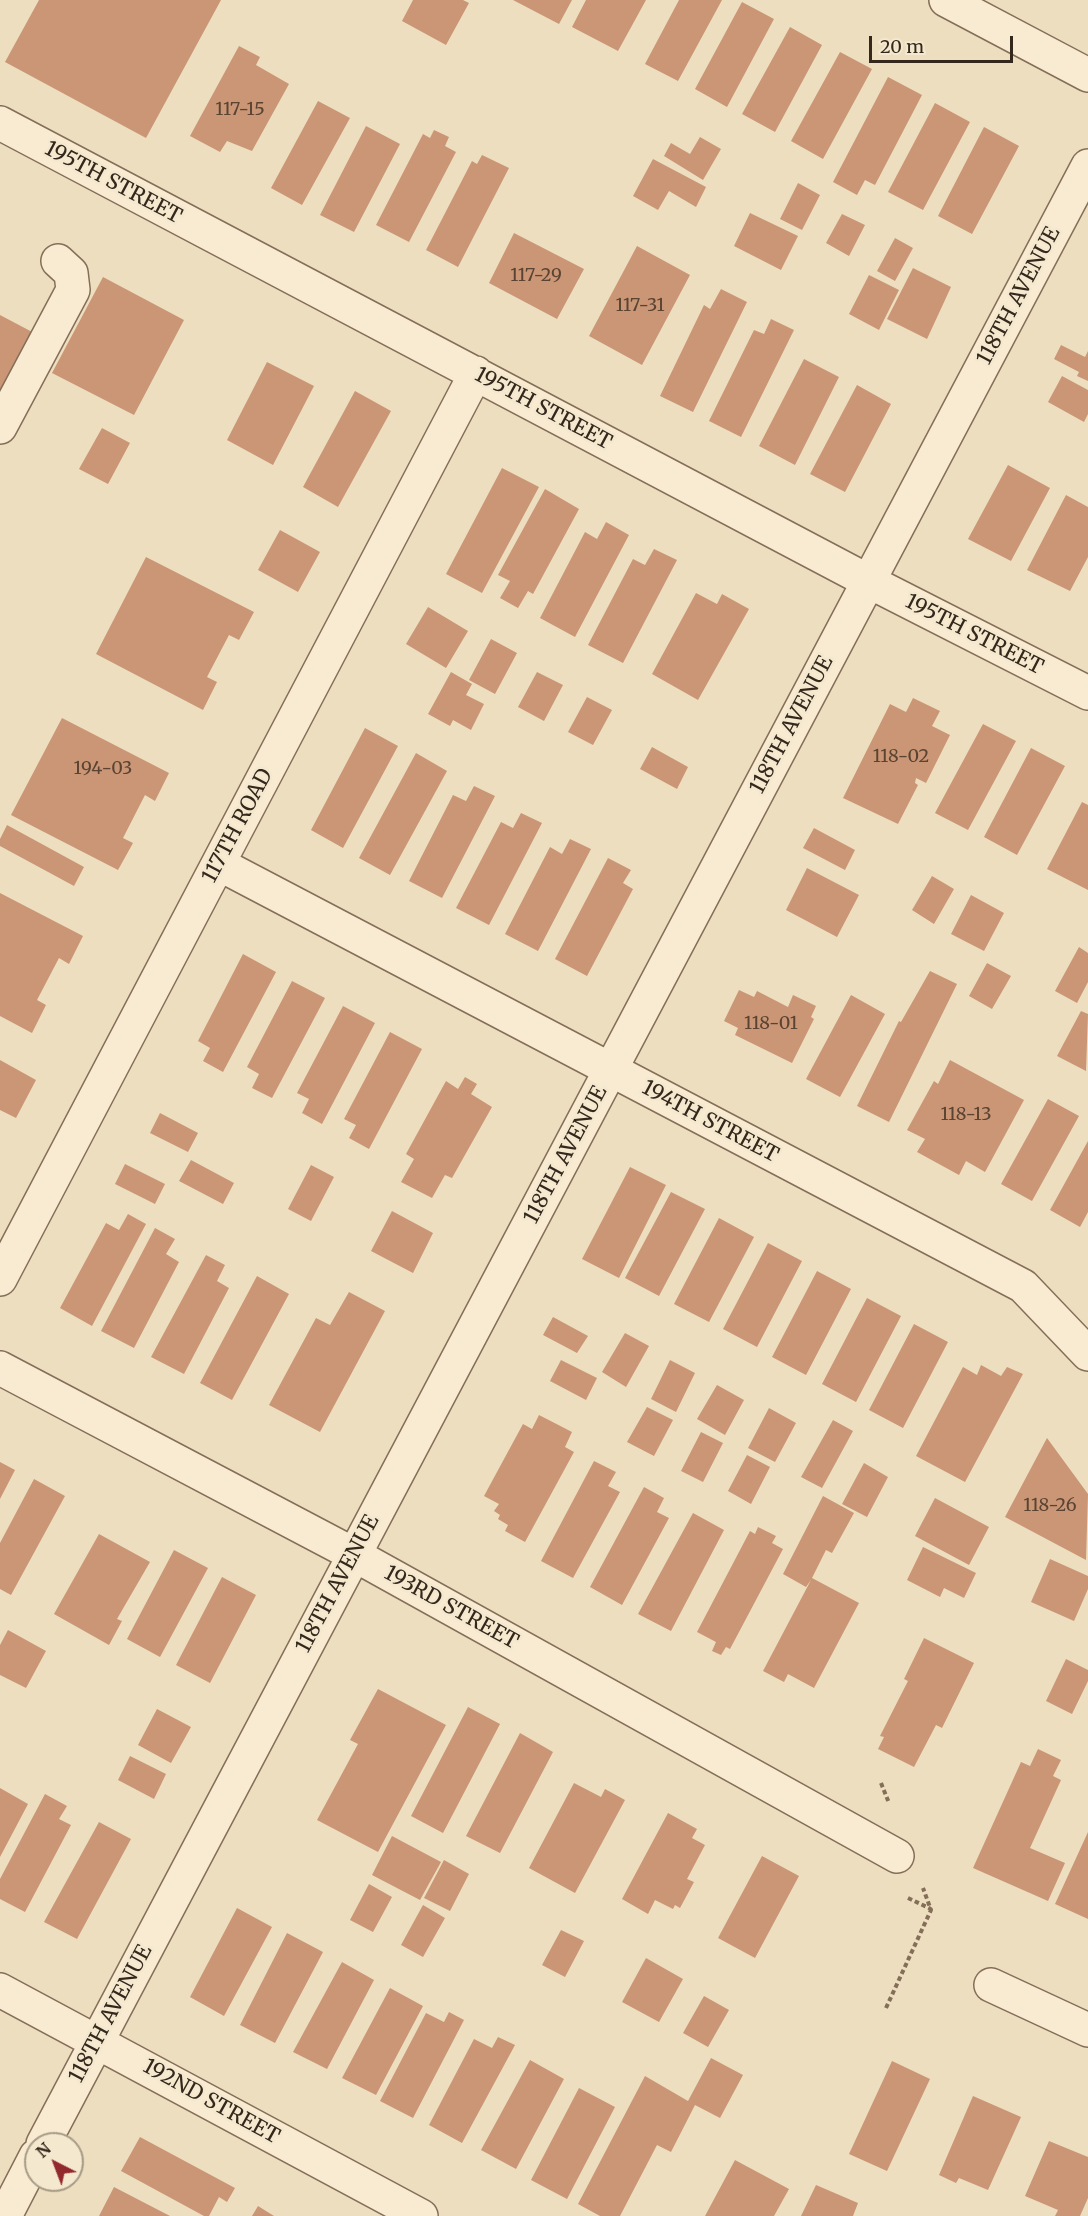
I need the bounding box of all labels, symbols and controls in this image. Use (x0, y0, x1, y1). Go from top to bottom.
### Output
scale bar (872, 24, 1016, 62)
text: 20 m (880, 35, 924, 58)
house number: 117-15 (215, 99, 265, 121)
street label: 195TH STREET (40, 136, 186, 230)
street label: 118TH AVENUE (972, 223, 1066, 369)
house number: 117-29 (510, 265, 562, 287)
house number: 117-31 (615, 295, 665, 317)
street label: 195TH STREET (470, 362, 616, 456)
street label: 195TH STREET (901, 589, 1047, 681)
street label: 118TH AVENUE (745, 652, 839, 798)
house number: 118-02 (873, 746, 929, 768)
house number: 194-03 (74, 758, 132, 780)
street label: 117TH ROAD (197, 765, 279, 887)
house number: 118-01 (744, 1013, 798, 1035)
street label: 194TH STREET (637, 1075, 783, 1169)
street label: 118TH AVENUE (519, 1082, 613, 1228)
house number: 118-13 (941, 1104, 991, 1126)
house number: 118-26 (1023, 1495, 1077, 1517)
street label: 118TH AVENUE (291, 1511, 385, 1657)
street label: 193RD STREET (379, 1561, 523, 1655)
street label: 118TH AVENUE (64, 1941, 158, 2087)
street label: 192ND STREET (138, 2054, 284, 2150)
north arrow (24, 2132, 84, 2192)
text: N (32, 2138, 55, 2162)

